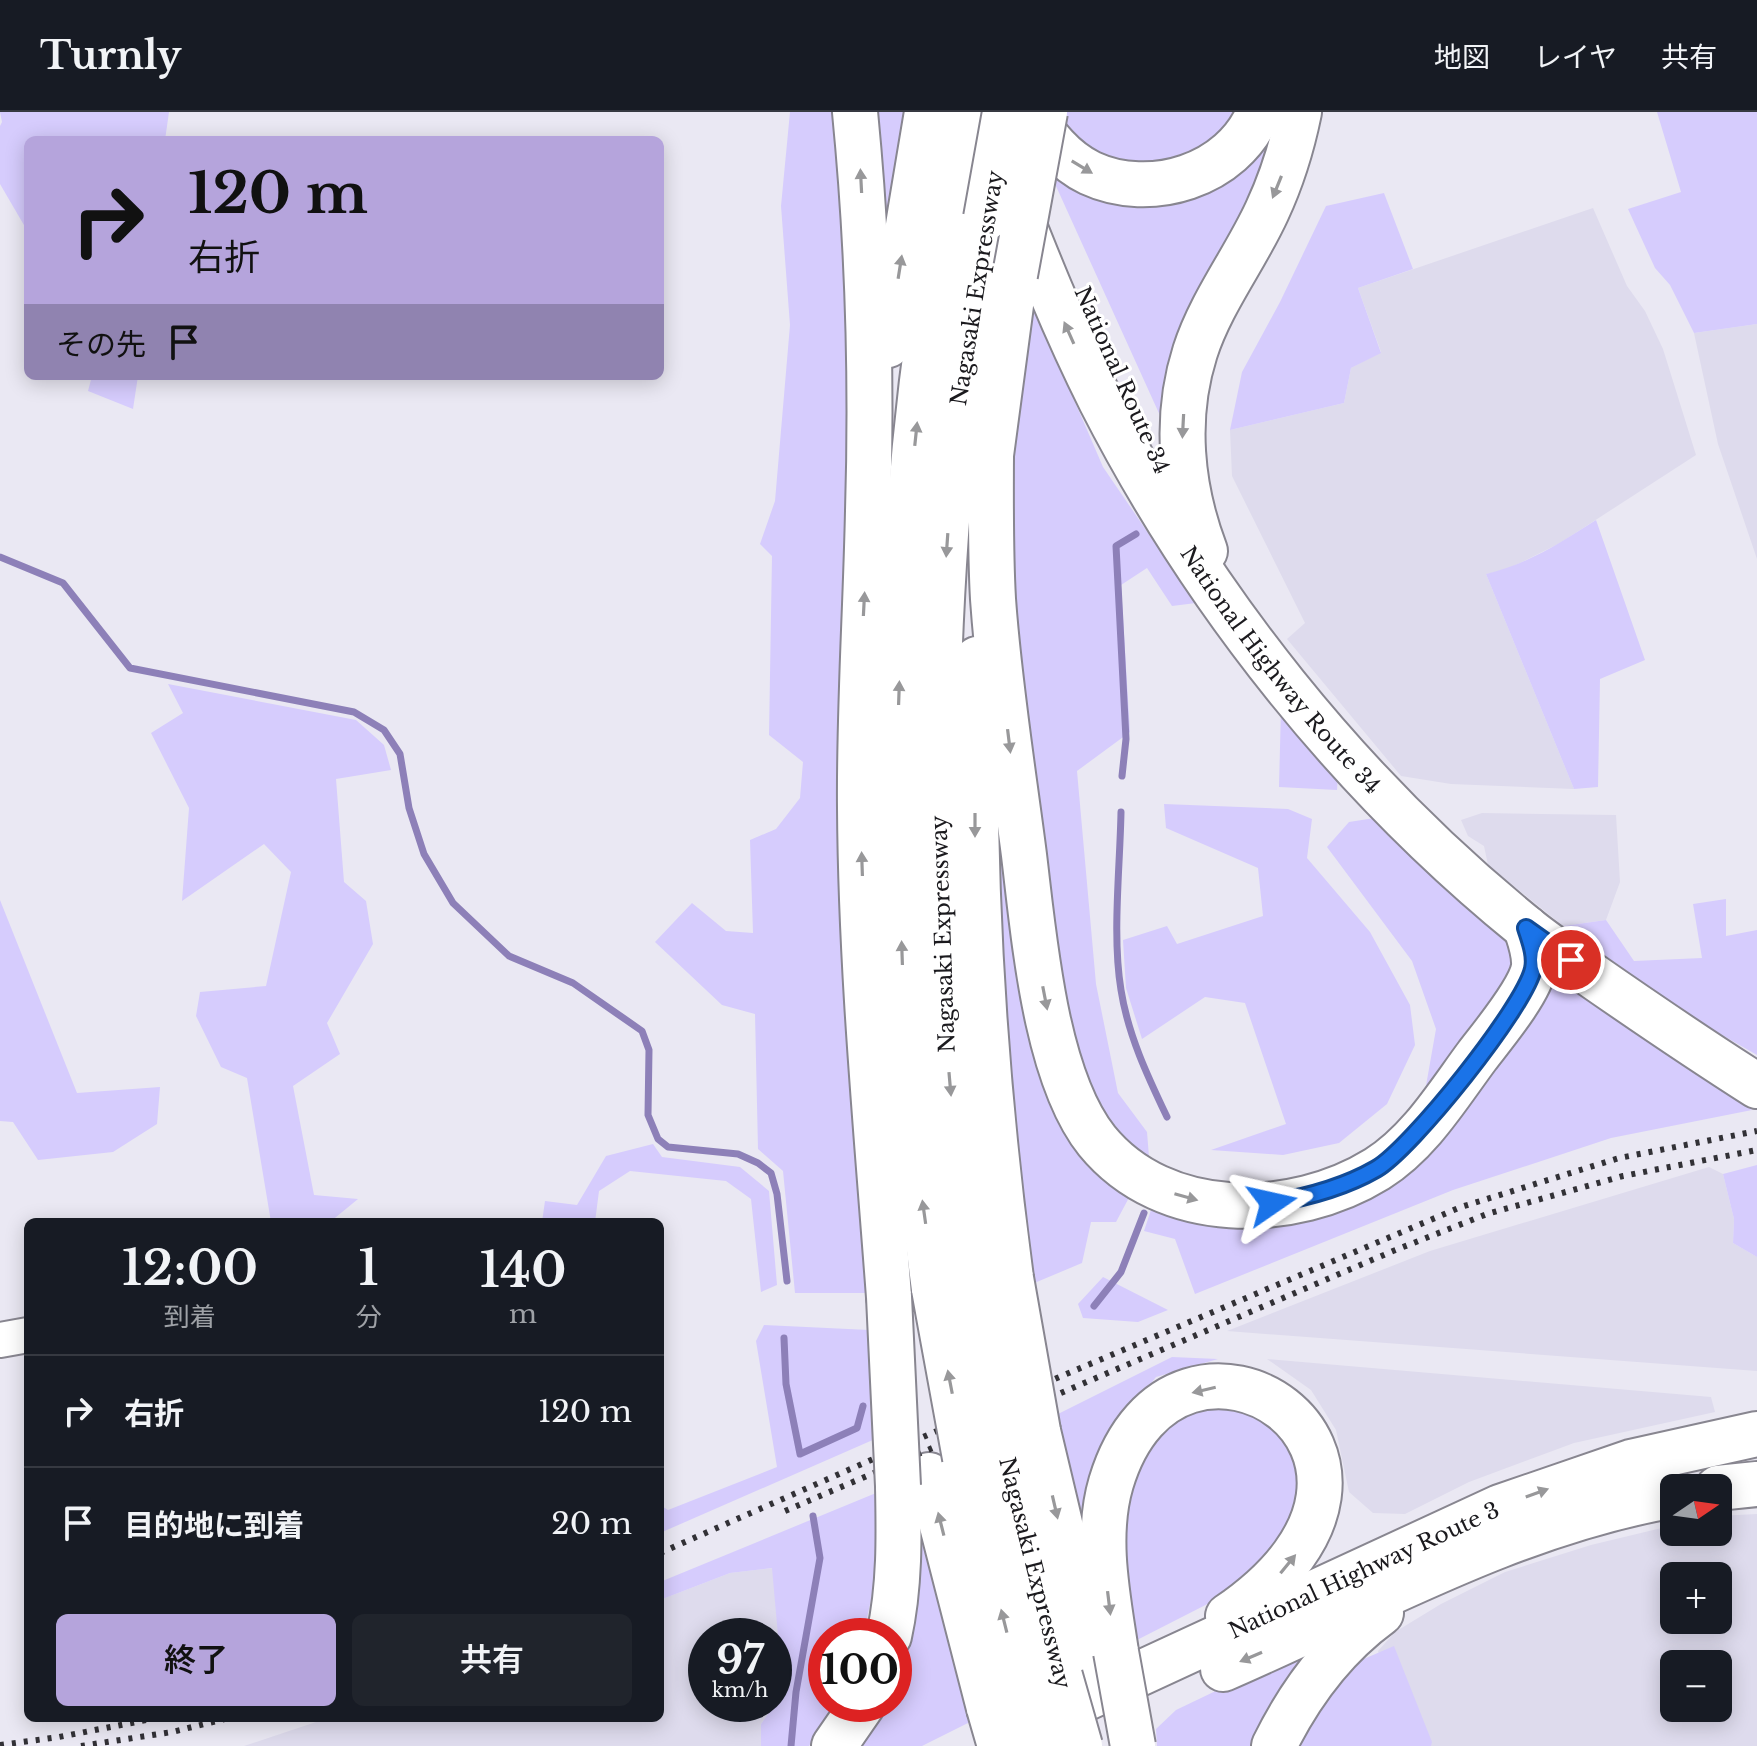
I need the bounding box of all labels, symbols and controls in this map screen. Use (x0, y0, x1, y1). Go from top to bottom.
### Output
text: Turnly (40, 32, 181, 79)
text: 地図 (1434, 40, 1490, 75)
text: レイヤ (1534, 40, 1617, 75)
text: 共有 (1661, 40, 1717, 75)
text: 120 m (188, 159, 368, 228)
one-way arrow (1071, 160, 1093, 174)
icon: right (56, 168, 160, 272)
one-way arrow (854, 168, 867, 193)
street label: Nagasaki Expressway (945, 169, 1009, 407)
one-way arrow (1271, 175, 1284, 199)
text: 右折 (188, 235, 260, 280)
one-way arrow (894, 254, 907, 279)
street label: National Route 34 (1069, 282, 1175, 478)
icon: arrive (162, 320, 206, 364)
one-way arrow (1063, 321, 1076, 345)
text: その先 (56, 326, 146, 363)
one-way arrow (1177, 414, 1190, 439)
one-way arrow (909, 421, 922, 446)
one-way arrow (940, 533, 953, 558)
street label: National Highway Route 34 (1175, 541, 1386, 799)
one-way arrow (858, 591, 871, 616)
one-way arrow (893, 680, 905, 705)
one-way arrow (1003, 729, 1016, 754)
one-way arrow (969, 813, 981, 838)
street label: Nagasaki Expressway (925, 815, 961, 1053)
one-way arrow (855, 851, 868, 876)
pin (1537, 926, 1605, 994)
icon: arrive (1549, 938, 1593, 982)
one-way arrow (895, 940, 908, 965)
one-way arrow (1040, 986, 1052, 1011)
one-way arrow (944, 1072, 957, 1097)
position arrow (1230, 1161, 1314, 1245)
one-way arrow (1173, 1192, 1198, 1204)
one-way arrow (917, 1199, 930, 1224)
text: 12:00 (121, 1238, 258, 1298)
text: 1 (358, 1238, 379, 1298)
text: 140 (479, 1240, 567, 1300)
text: m (509, 1298, 537, 1330)
text: 到着 (164, 1301, 216, 1333)
text: 分 (356, 1301, 382, 1333)
one-way arrow (944, 1369, 956, 1394)
one-way arrow (1191, 1384, 1216, 1397)
icon: right (56, 1389, 100, 1433)
text: 120 m (538, 1393, 632, 1430)
text: 右折 (124, 1395, 184, 1432)
street label: Nagasaki Expressway (993, 1455, 1077, 1691)
north arrow (1660, 1474, 1732, 1546)
map controls (1660, 1474, 1732, 1722)
one-way arrow (1526, 1486, 1550, 1499)
one-way arrow (1049, 1495, 1062, 1520)
street label: National Highway Route 3 (1224, 1496, 1503, 1644)
icon: arrive (56, 1501, 100, 1545)
text: 20 m (551, 1505, 632, 1542)
text: 目的地に到着 (124, 1507, 304, 1544)
one-way arrow (934, 1512, 947, 1537)
one-way arrow (1279, 1554, 1295, 1574)
button: + (1660, 1562, 1732, 1634)
one-way arrow (1103, 1591, 1116, 1616)
one-way arrow (997, 1608, 1009, 1633)
button: 終了 (56, 1614, 336, 1706)
button: 共有 (352, 1614, 632, 1706)
speed limit sign: 100 (808, 1618, 912, 1722)
text: 97 (716, 1635, 764, 1685)
one-way arrow (1239, 1650, 1263, 1663)
button: − (1660, 1650, 1732, 1722)
text: km/h (712, 1678, 768, 1702)

